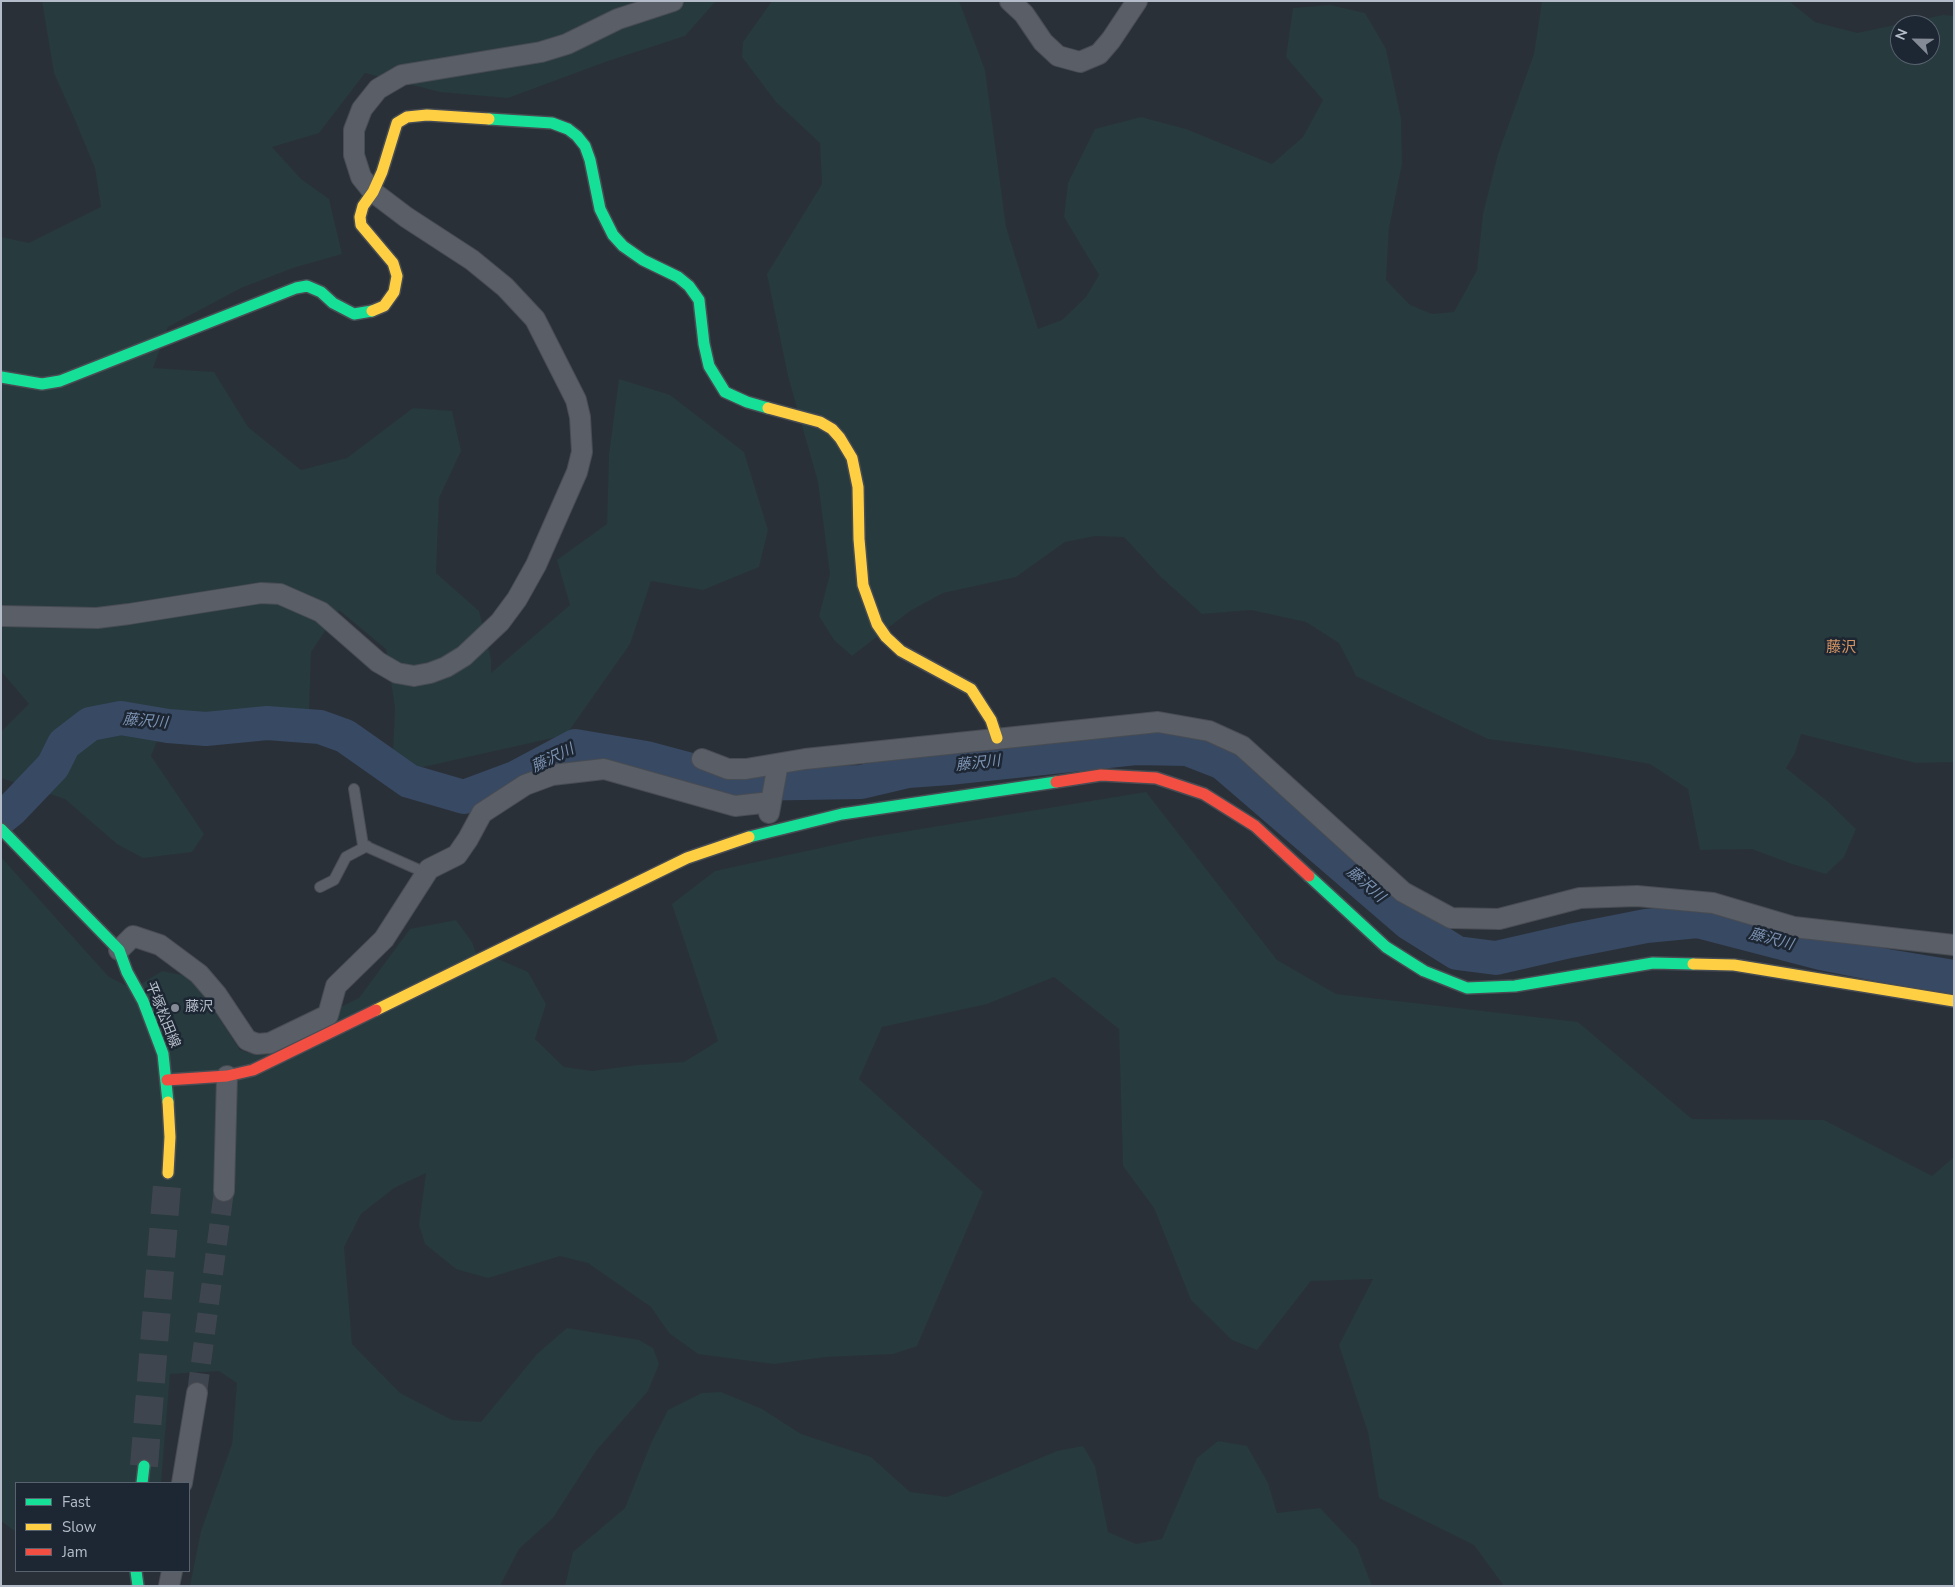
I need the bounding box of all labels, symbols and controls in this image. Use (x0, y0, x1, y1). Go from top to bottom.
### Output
north arrow (1890, 15, 1940, 65)
text: N (1891, 26, 1912, 43)
district label: 藤沢 (1826, 639, 1856, 657)
water label: 藤沢川 (122, 711, 168, 733)
water label: 藤沢川 (529, 741, 577, 777)
water label: 藤沢川 (955, 753, 1001, 775)
water label: 藤沢川 (1342, 863, 1388, 907)
water label: 藤沢川 (1747, 925, 1795, 955)
street label: 平塚松田線 (141, 979, 183, 1051)
place label: 藤沢 (185, 1000, 213, 1016)
marker: 藤沢 (169, 1002, 181, 1014)
legend (15, 1482, 190, 1572)
text: Fast (62, 1492, 90, 1512)
text: Slow (62, 1517, 96, 1537)
text: Jam (62, 1542, 88, 1562)

